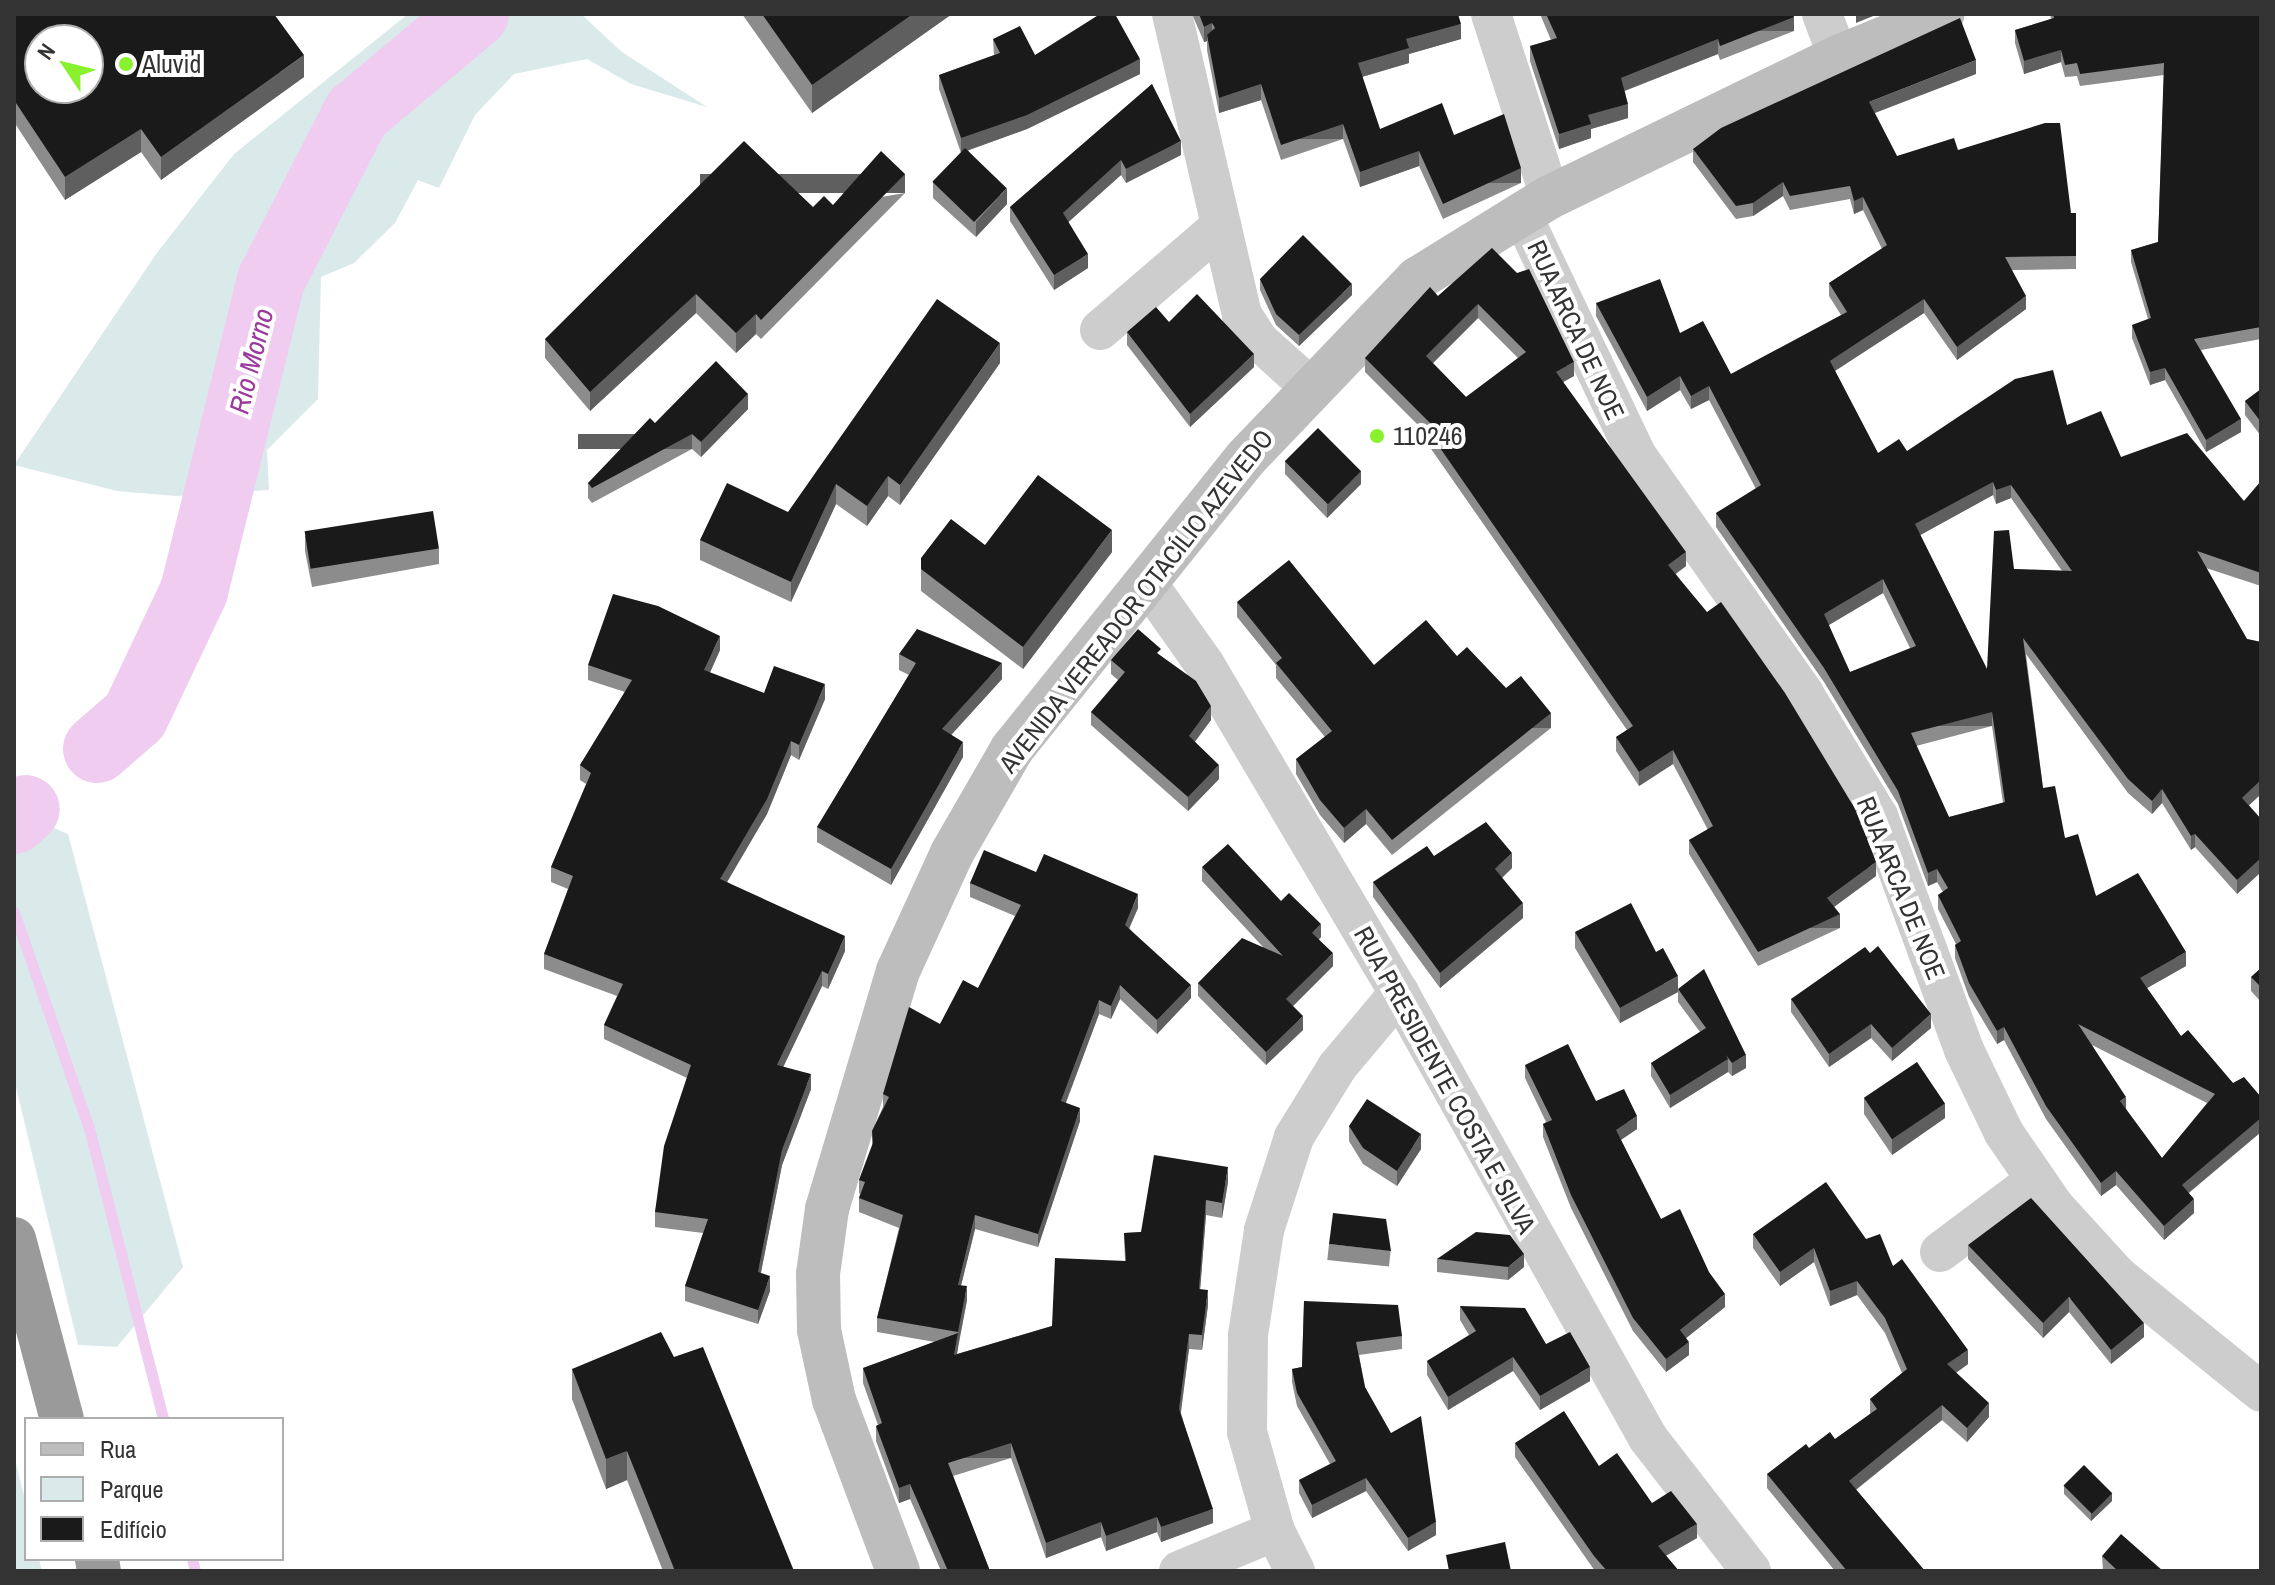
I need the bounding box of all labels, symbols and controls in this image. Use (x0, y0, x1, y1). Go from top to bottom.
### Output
north arrow (24, 24, 104, 104)
text: N (30, 37, 62, 65)
place label: Aluvid (142, 48, 201, 80)
marker: Aluvid (117, 55, 135, 73)
street label: RUA ARCA DE NOE (1520, 234, 1632, 426)
water label: Rio Morno (222, 305, 280, 417)
place label: 110246 (1393, 420, 1463, 452)
street label: AVENIDA VEREADOR OTACÍLIO AZEVEDO (992, 422, 1280, 780)
marker: 110246 (1368, 427, 1386, 445)
street label: RUA ARCA DE NOE (1849, 790, 1953, 986)
street label: RUA PRESIDENTE COSTA E SILVA (1347, 920, 1543, 1240)
legend (24, 1417, 284, 1561)
text: Rua (100, 1433, 136, 1465)
text: Parque (100, 1473, 163, 1505)
text: Edifício (100, 1513, 167, 1545)

